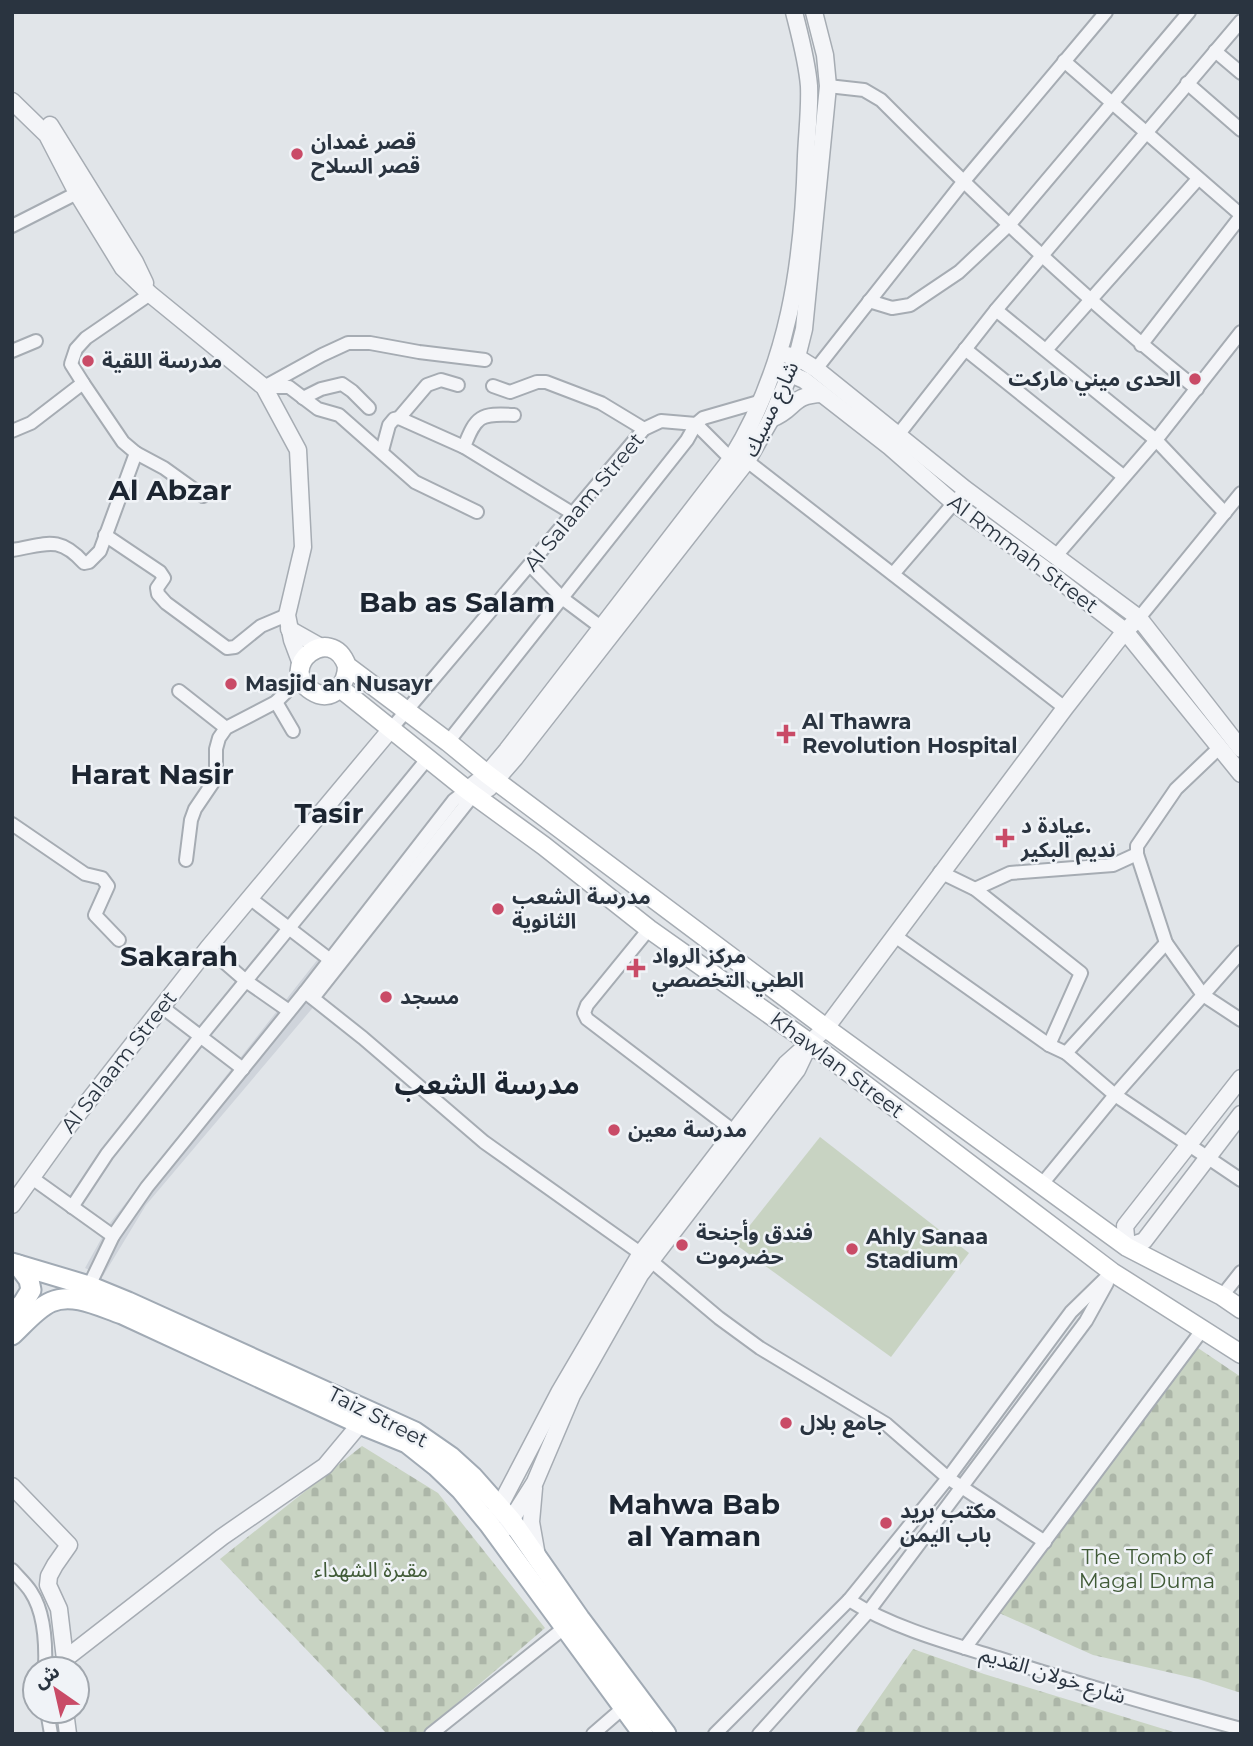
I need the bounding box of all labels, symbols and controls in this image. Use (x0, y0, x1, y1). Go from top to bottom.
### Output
place label: قصر غمدان قصر السلاح (311, 129, 420, 181)
marker: قصر غمدان قصر السلاح (289, 146, 305, 162)
place label: مدرسة اللقية (102, 348, 222, 373)
marker: مدرسة اللقية (80, 353, 96, 369)
street label: شارع مسيك (738, 357, 806, 462)
place label: الحدى ميني ماركت (1008, 366, 1181, 396)
marker: الحدى ميني ماركت (1187, 371, 1203, 387)
street label: Al Salaam Street (518, 427, 649, 576)
district label: Al Abzar (108, 473, 231, 507)
street label: Al Rmmah Street (943, 489, 1103, 618)
district label: Bab as Salam (359, 585, 555, 619)
place label: Masjid an Nusayr (245, 671, 433, 696)
marker: Masjid an Nusayr (223, 676, 239, 692)
place label: Al Thawra Revolution Hospital (801, 709, 1018, 758)
marker: Al Thawra Revolution Hospital (776, 724, 796, 744)
district label: Harat Nasir (70, 757, 234, 791)
district label: Tasir (294, 796, 364, 830)
place label: عيادة د. نديم البكير (1020, 813, 1116, 865)
marker: عيادة د. نديم البكير (995, 828, 1015, 848)
place label: مدرسة الشعب الثانوية (512, 884, 651, 933)
marker: مدرسة الشعب الثانوية (490, 901, 506, 917)
district label: Sakarah (120, 939, 238, 973)
place label: مركز الرواد الطبي التخصصي (652, 943, 804, 997)
marker: مركز الرواد الطبي التخصصي (626, 958, 646, 978)
place label: مسجد (400, 984, 459, 1009)
street label: Al Salaam Street (55, 986, 182, 1138)
marker: مسجد (378, 989, 394, 1005)
street label: Khawlan Street (765, 1006, 909, 1123)
district label: مدرسة الشعب (395, 1067, 579, 1102)
place label: مدرسة معين (628, 1117, 747, 1142)
marker: مدرسة معين (606, 1122, 622, 1138)
place label: فندق وأجنحة حضرموت (696, 1219, 813, 1269)
place label: Ahly Sanaa Stadium (865, 1224, 988, 1273)
marker: فندق وأجنحة حضرموت (674, 1237, 690, 1253)
marker: Ahly Sanaa Stadium (844, 1241, 860, 1257)
street label: Taiz Street (324, 1381, 433, 1452)
place label: جامع بلال (800, 1410, 887, 1438)
marker: جامع بلال (778, 1415, 794, 1431)
district label: Mahwa Bab al Yaman (608, 1487, 780, 1553)
place label: مكتب بريد باب اليمن (900, 1498, 996, 1547)
marker: مكتب بريد باب اليمن (878, 1515, 894, 1531)
park label: The Tomb of Magal Duma (1079, 1544, 1215, 1593)
park label: مقبرة الشهداء (314, 1557, 428, 1582)
street label: شارع خولان القديم (976, 1641, 1129, 1711)
north arrow (21, 1655, 91, 1725)
text: ش (30, 1660, 64, 1693)

